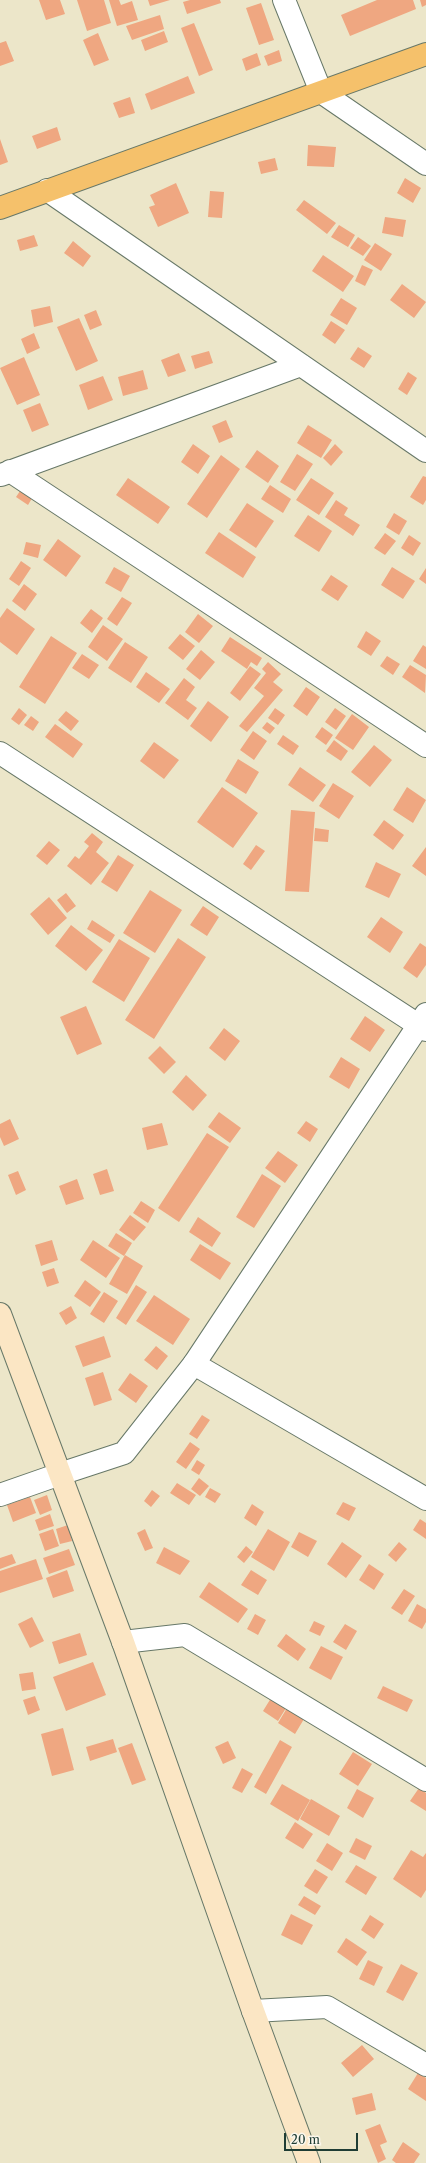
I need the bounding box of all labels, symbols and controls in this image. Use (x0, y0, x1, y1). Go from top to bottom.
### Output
scale bar (286, 2125, 360, 2151)
text: 20 m (291, 2132, 320, 2147)

